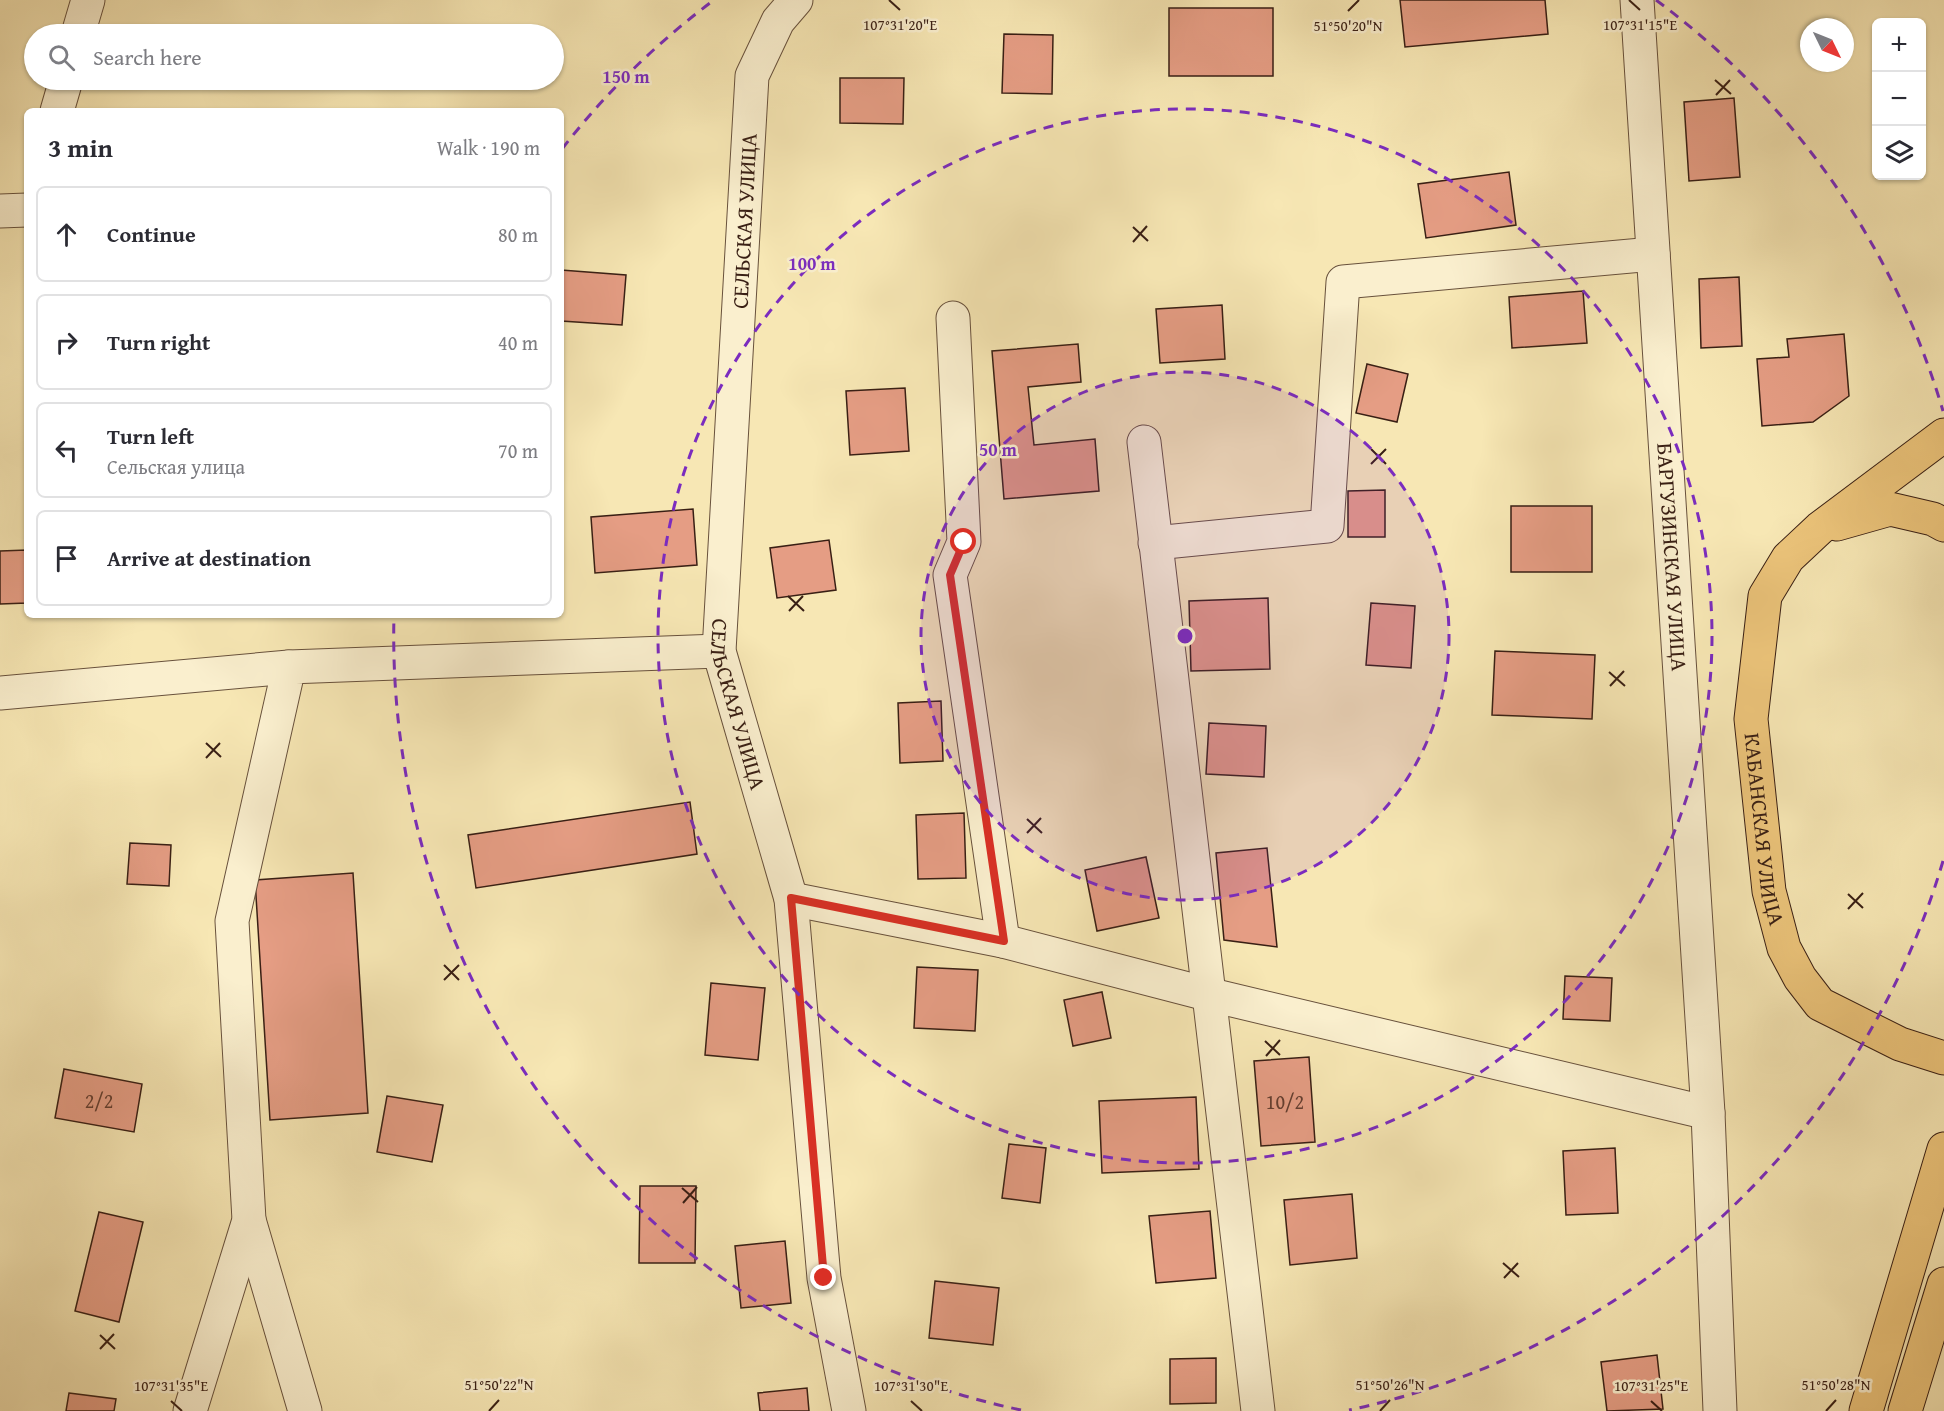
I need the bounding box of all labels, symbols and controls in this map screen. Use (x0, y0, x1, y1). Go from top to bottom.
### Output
text: 107°31'20"E (863, 14, 937, 35)
text: 107°31'15"E (1603, 14, 1677, 35)
text: 51°50'20"N (1314, 15, 1383, 36)
north arrow (1800, 18, 1854, 72)
map controls (1872, 18, 1926, 180)
button: + (1872, 18, 1926, 72)
search box (24, 24, 564, 90)
icon: search (45, 41, 78, 74)
text: Search here (93, 41, 202, 73)
text: 150 m (602, 63, 650, 90)
button: − (1872, 72, 1926, 126)
button: layers (1872, 126, 1926, 180)
text: 3 min (48, 128, 113, 167)
street label: СЕЛЬСКАЯ УЛИЦА (723, 132, 765, 310)
text: Walk · 190 m (437, 133, 540, 162)
icon: ahead (50, 218, 83, 251)
text: Continue (107, 218, 196, 250)
text: 80 m (498, 220, 538, 249)
text: 100 m (788, 250, 836, 277)
icon: right (50, 326, 83, 359)
text: Turn right (107, 326, 210, 358)
text: 40 m (498, 328, 538, 357)
text: Turn left (107, 420, 194, 452)
icon: left (50, 434, 83, 467)
text: 70 m (498, 436, 538, 465)
text: 50 m (979, 436, 1018, 463)
street label: БАРГУЗИНСКАЯ УЛИЦА (1649, 442, 1696, 673)
text: Сельская улица (107, 452, 245, 481)
route start (950, 528, 976, 554)
icon: arrive (50, 542, 83, 575)
text: Arrive at destination (107, 542, 311, 574)
street label: СЕЛЬСКАЯ УЛИЦА (703, 618, 775, 794)
centre of rings (1175, 626, 1195, 646)
street label: КАБАНСКАЯ УЛИЦА (1737, 731, 1793, 929)
house number: 2/2 (85, 1086, 113, 1115)
house number: 10/2 (1266, 1087, 1304, 1116)
route end (810, 1264, 836, 1290)
text: 51°50'22"N (465, 1374, 534, 1395)
text: 51°50'26"N (1356, 1374, 1425, 1395)
text: 51°50'28"N (1802, 1374, 1871, 1395)
text: 107°31'35"E (134, 1375, 208, 1396)
text: 107°31'30"E (874, 1375, 948, 1396)
text: 107°31'25"E (1614, 1375, 1688, 1396)

